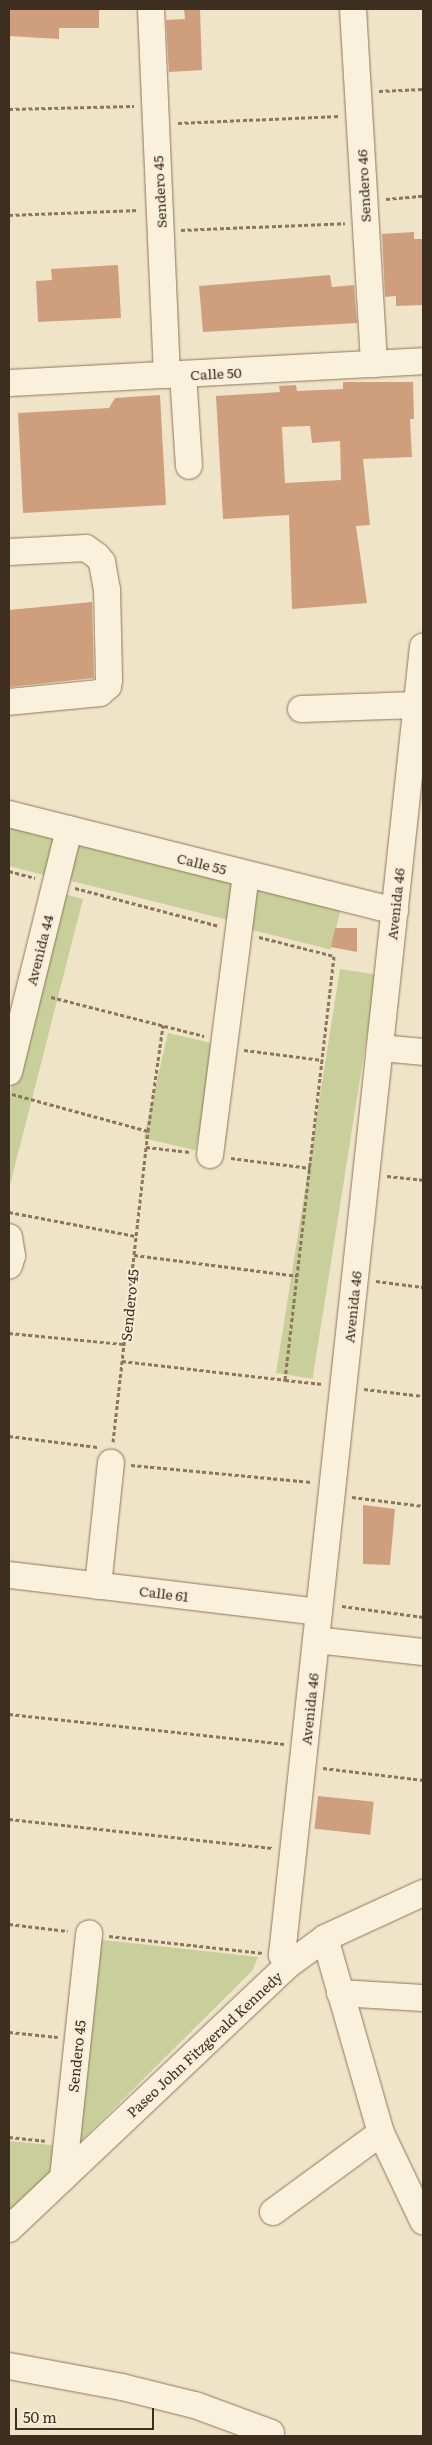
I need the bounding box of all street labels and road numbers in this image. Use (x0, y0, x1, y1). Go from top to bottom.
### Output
street label: Sendero 46 (353, 149, 373, 223)
street label: Sendero 45 (149, 155, 169, 229)
street label: Calle 50 (190, 363, 242, 383)
street label: Calle 55 (175, 849, 229, 877)
street label: Avenida 46 (383, 867, 407, 941)
street label: Avenida 44 (22, 913, 56, 987)
street label: Sendero 45 (117, 1268, 141, 1342)
street label: Avenida 46 (340, 1270, 364, 1344)
street label: Calle 61 (138, 1582, 190, 1604)
street label: Avenida 46 (297, 1672, 321, 1746)
street label: Paseo John Fitzgerald Kennedy (123, 1968, 285, 2120)
street label: Sendero 45 (64, 2019, 88, 2093)

